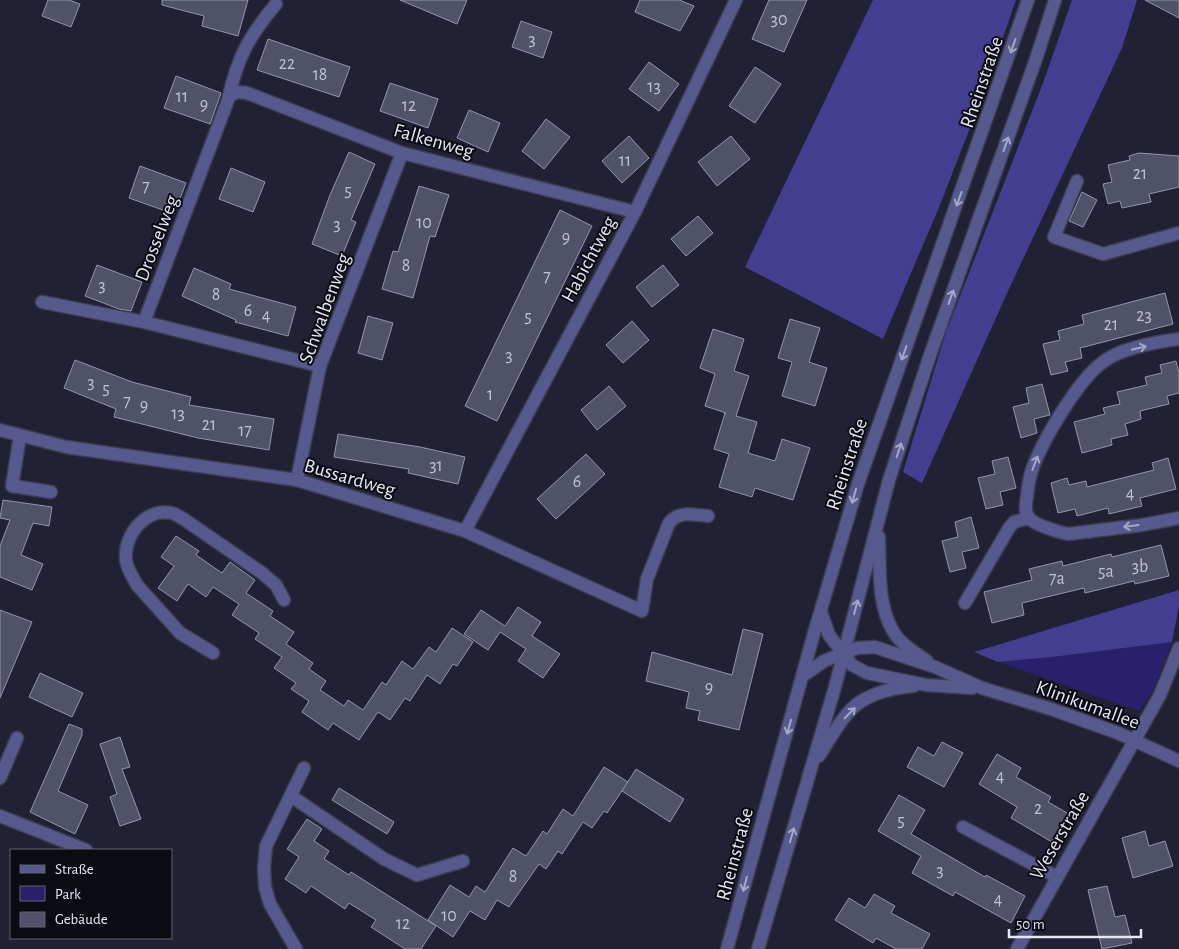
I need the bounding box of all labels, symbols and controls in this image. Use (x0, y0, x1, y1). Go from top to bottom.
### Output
house number: 30 (771, 11, 787, 29)
house number: 3 (528, 31, 536, 49)
street label: Rheinstraße (957, 34, 1007, 131)
one-way arrow (1008, 38, 1017, 54)
house number: 22 (279, 55, 295, 73)
house number: 18 (313, 66, 327, 84)
house number: 13 (647, 78, 661, 96)
house number: 11 (176, 88, 188, 106)
house number: 9 (200, 96, 208, 114)
house number: 12 (402, 97, 416, 115)
street label: Falkenweg (391, 120, 476, 162)
one-way arrow (1002, 136, 1011, 152)
house number: 11 (619, 152, 631, 170)
house number: 21 (1133, 165, 1147, 183)
house number: 7 (142, 178, 150, 196)
house number: 5 (344, 182, 352, 200)
one-way arrow (954, 191, 963, 207)
street label: Drosselweg (131, 192, 183, 284)
street label: Habichtweg (558, 213, 620, 306)
house number: 10 (416, 214, 432, 232)
house number: 3 (333, 216, 341, 234)
house number: 9 (562, 229, 570, 247)
street label: Schwalbenweg (296, 250, 354, 366)
house number: 8 (402, 257, 410, 275)
house number: 7 (543, 268, 551, 286)
house number: 3 (98, 277, 106, 295)
house number: 8 (212, 286, 220, 304)
one-way arrow (947, 289, 956, 305)
house number: 6 (244, 302, 252, 320)
house number: 4 (262, 307, 271, 325)
house number: 23 (1136, 307, 1152, 325)
house number: 5 (524, 308, 532, 326)
house number: 21 (1104, 316, 1118, 334)
one-way arrow (1131, 342, 1147, 352)
one-way arrow (899, 344, 908, 360)
house number: 3 (505, 347, 513, 365)
house number: 3 (87, 374, 95, 392)
house number: 5 (102, 380, 110, 398)
house number: 1 (487, 386, 493, 404)
house number: 7 (123, 393, 131, 411)
house number: 9 (140, 397, 148, 415)
house number: 13 (171, 405, 185, 423)
house number: 21 (202, 416, 216, 434)
street label: Rheinstraße (823, 416, 871, 513)
house number: 17 (238, 422, 252, 440)
one-way arrow (894, 443, 904, 459)
street label: Bussardweg (302, 455, 398, 501)
one-way arrow (1030, 456, 1040, 471)
house number: 31 (429, 457, 443, 475)
house number: 6 (573, 473, 581, 491)
house number: 4 (1126, 485, 1135, 503)
one-way arrow (849, 488, 859, 504)
one-way arrow (1123, 522, 1139, 532)
house number: 3b (1132, 558, 1148, 576)
house number: 5a (1098, 563, 1114, 581)
house number: 7a (1049, 570, 1065, 588)
one-way arrow (852, 600, 861, 616)
street label: Klinikumallee (1033, 677, 1142, 733)
house number: 9 (705, 679, 713, 697)
one-way arrow (844, 707, 856, 719)
one-way arrow (783, 719, 793, 735)
house number: 4 (996, 768, 1005, 786)
street label: Weserstraße (1026, 788, 1093, 883)
house number: 2 (1034, 800, 1042, 818)
street label: Rheinstraße (713, 806, 757, 903)
house number: 5 (897, 812, 905, 830)
one-way arrow (787, 827, 797, 843)
legend (10, 849, 172, 939)
text: Straße (55, 862, 94, 877)
house number: 3 (936, 862, 944, 880)
house number: 8 (509, 868, 517, 886)
one-way arrow (740, 875, 749, 891)
text: Park (55, 887, 81, 902)
house number: 4 (994, 891, 1003, 909)
scale bar (1009, 906, 1142, 938)
house number: 10 (441, 907, 457, 925)
text: Gebäude (55, 912, 108, 927)
house number: 12 (396, 915, 410, 933)
text: 50 m (1016, 917, 1045, 932)

